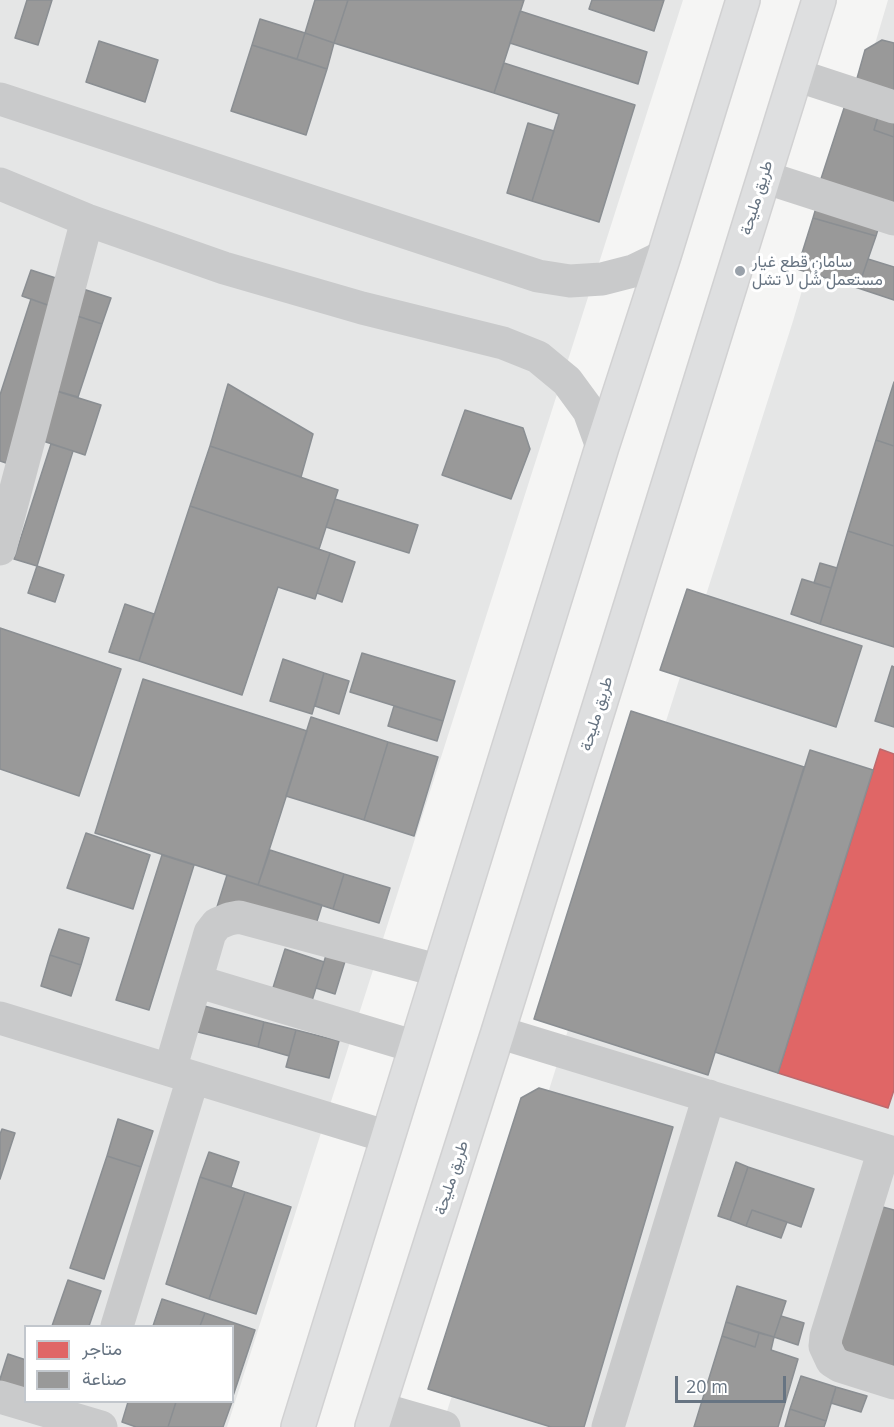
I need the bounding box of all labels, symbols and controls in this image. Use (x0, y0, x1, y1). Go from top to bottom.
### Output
street label: طريق مليحة (737, 159, 777, 237)
place label: سامان قطع غيار مستعمل شُل لا تشل (752, 252, 883, 290)
marker: سامان قطع غيار مستعمل شُل لا تشل (733, 264, 747, 278)
street label: طريق مليحة (577, 675, 617, 753)
street label: طريق مليحة (431, 1139, 473, 1217)
legend (24, 1325, 234, 1403)
text: متاجر (82, 1336, 122, 1360)
scale bar (678, 1364, 789, 1402)
text: صناعة (82, 1366, 127, 1390)
text: 20 m (686, 1374, 728, 1398)

